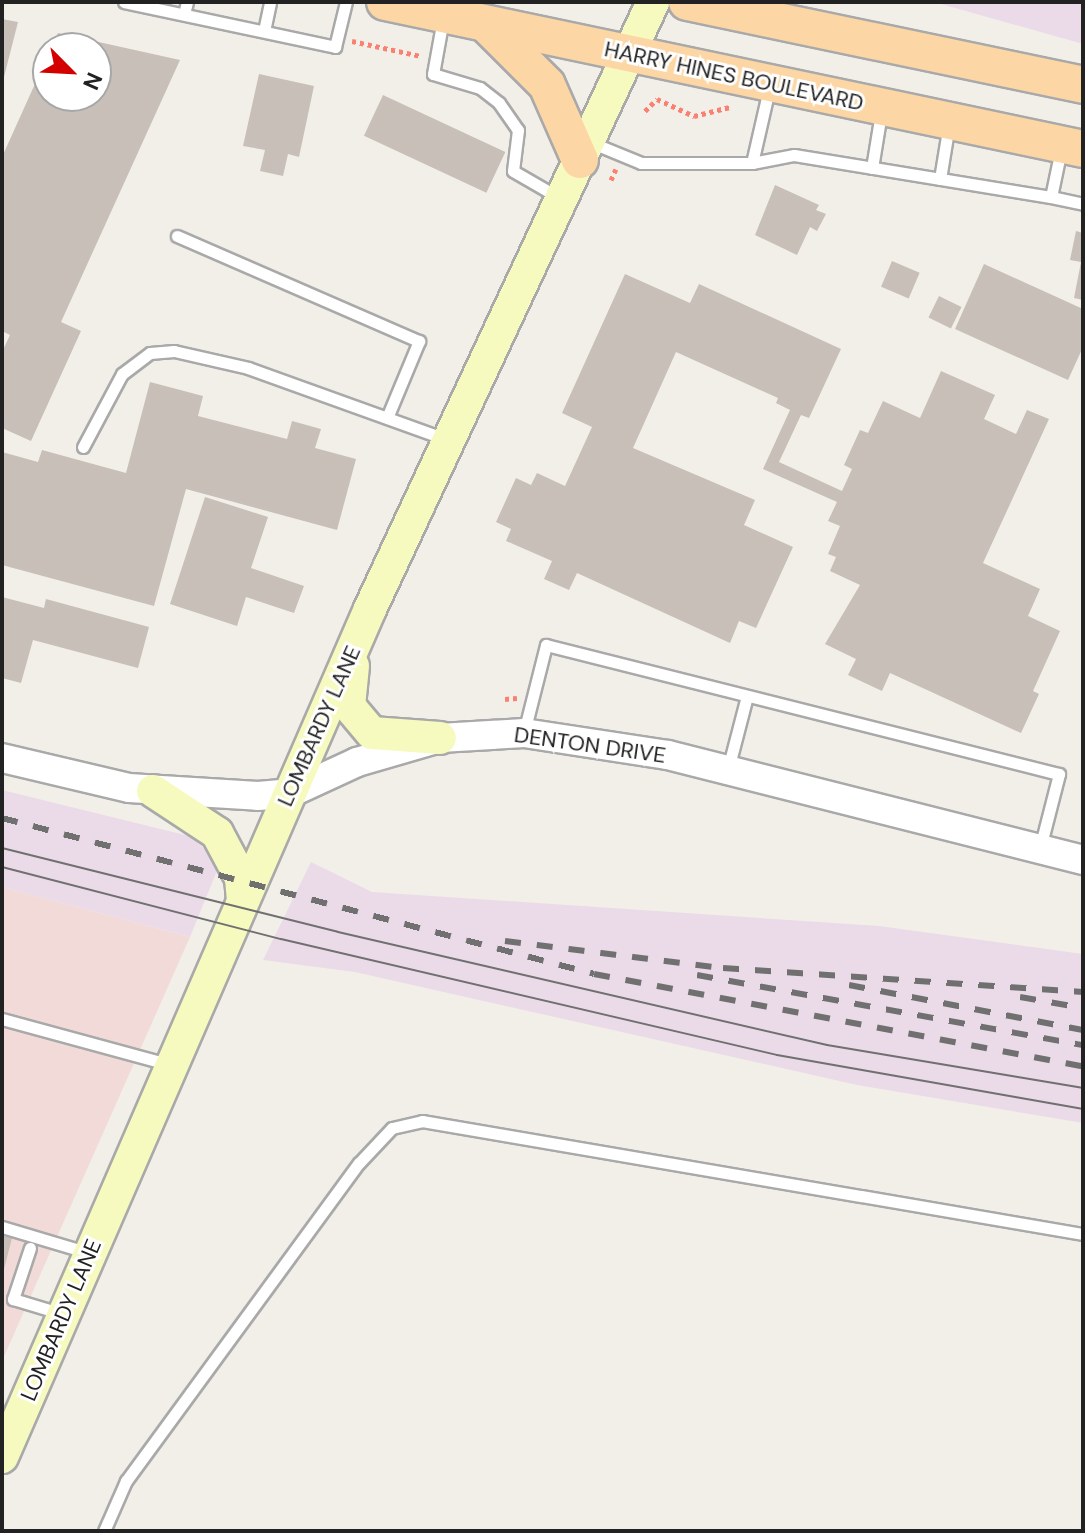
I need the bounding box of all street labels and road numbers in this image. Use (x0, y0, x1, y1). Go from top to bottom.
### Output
street label: HARRY HINES BOULEVARD (602, 36, 866, 116)
street label: LOMBARDY LANE (272, 642, 366, 810)
street label: DENTON DRIVE (512, 721, 668, 769)
street label: LOMBARDY LANE (15, 1235, 107, 1405)

